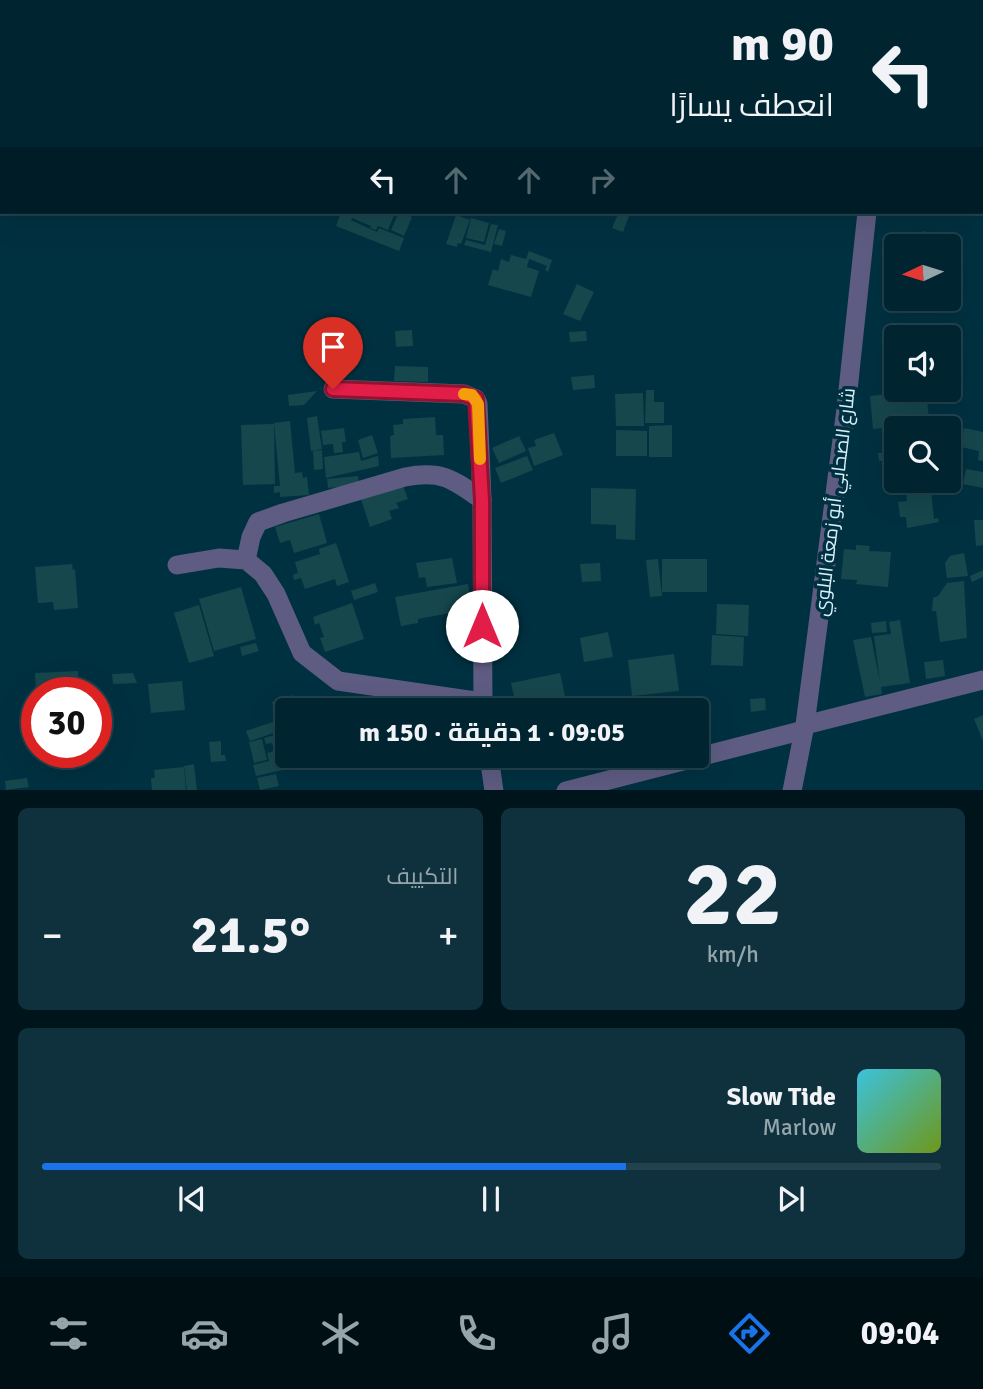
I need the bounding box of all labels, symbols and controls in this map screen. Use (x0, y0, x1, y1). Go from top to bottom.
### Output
text: 90 m (731, 14, 834, 74)
icon: left (858, 28, 949, 119)
text: انعطف يسارًا (669, 86, 834, 125)
icon: left (364, 161, 402, 199)
icon: ahead (437, 161, 475, 199)
icon: ahead (510, 161, 548, 199)
icon: right (583, 161, 621, 199)
north arrow (884, 234, 961, 312)
map controls (884, 234, 961, 493)
pin (303, 317, 363, 389)
button: sound (884, 325, 961, 402)
icon: arrive (314, 328, 352, 366)
street label: شارع الصحابي أبو زمعة البلوي (809, 386, 863, 618)
button: search (884, 416, 961, 493)
position arrow (445, 589, 519, 663)
speed limit sign: 30 (21, 677, 112, 768)
text: 09:05 · 1 دقيقة · 150 m (359, 717, 625, 749)
text: 22 (684, 838, 782, 951)
text: التكييف (386, 862, 459, 891)
text: 21.5° (190, 903, 310, 967)
text: − (42, 912, 63, 959)
text: + (438, 912, 458, 959)
text: km/h (707, 940, 759, 969)
text: Slow Tide (727, 1081, 836, 1113)
text: Marlow (762, 1113, 836, 1142)
icon: previous (173, 1180, 211, 1218)
icon: pause (472, 1180, 510, 1218)
icon: next (772, 1180, 810, 1218)
icon: filters (44, 1309, 93, 1358)
icon: car (180, 1309, 229, 1358)
icon: climate (316, 1309, 365, 1358)
icon: phone (452, 1309, 501, 1358)
icon: music (588, 1309, 637, 1358)
icon: directions (725, 1309, 774, 1358)
text: 09:04 (861, 1314, 939, 1353)

